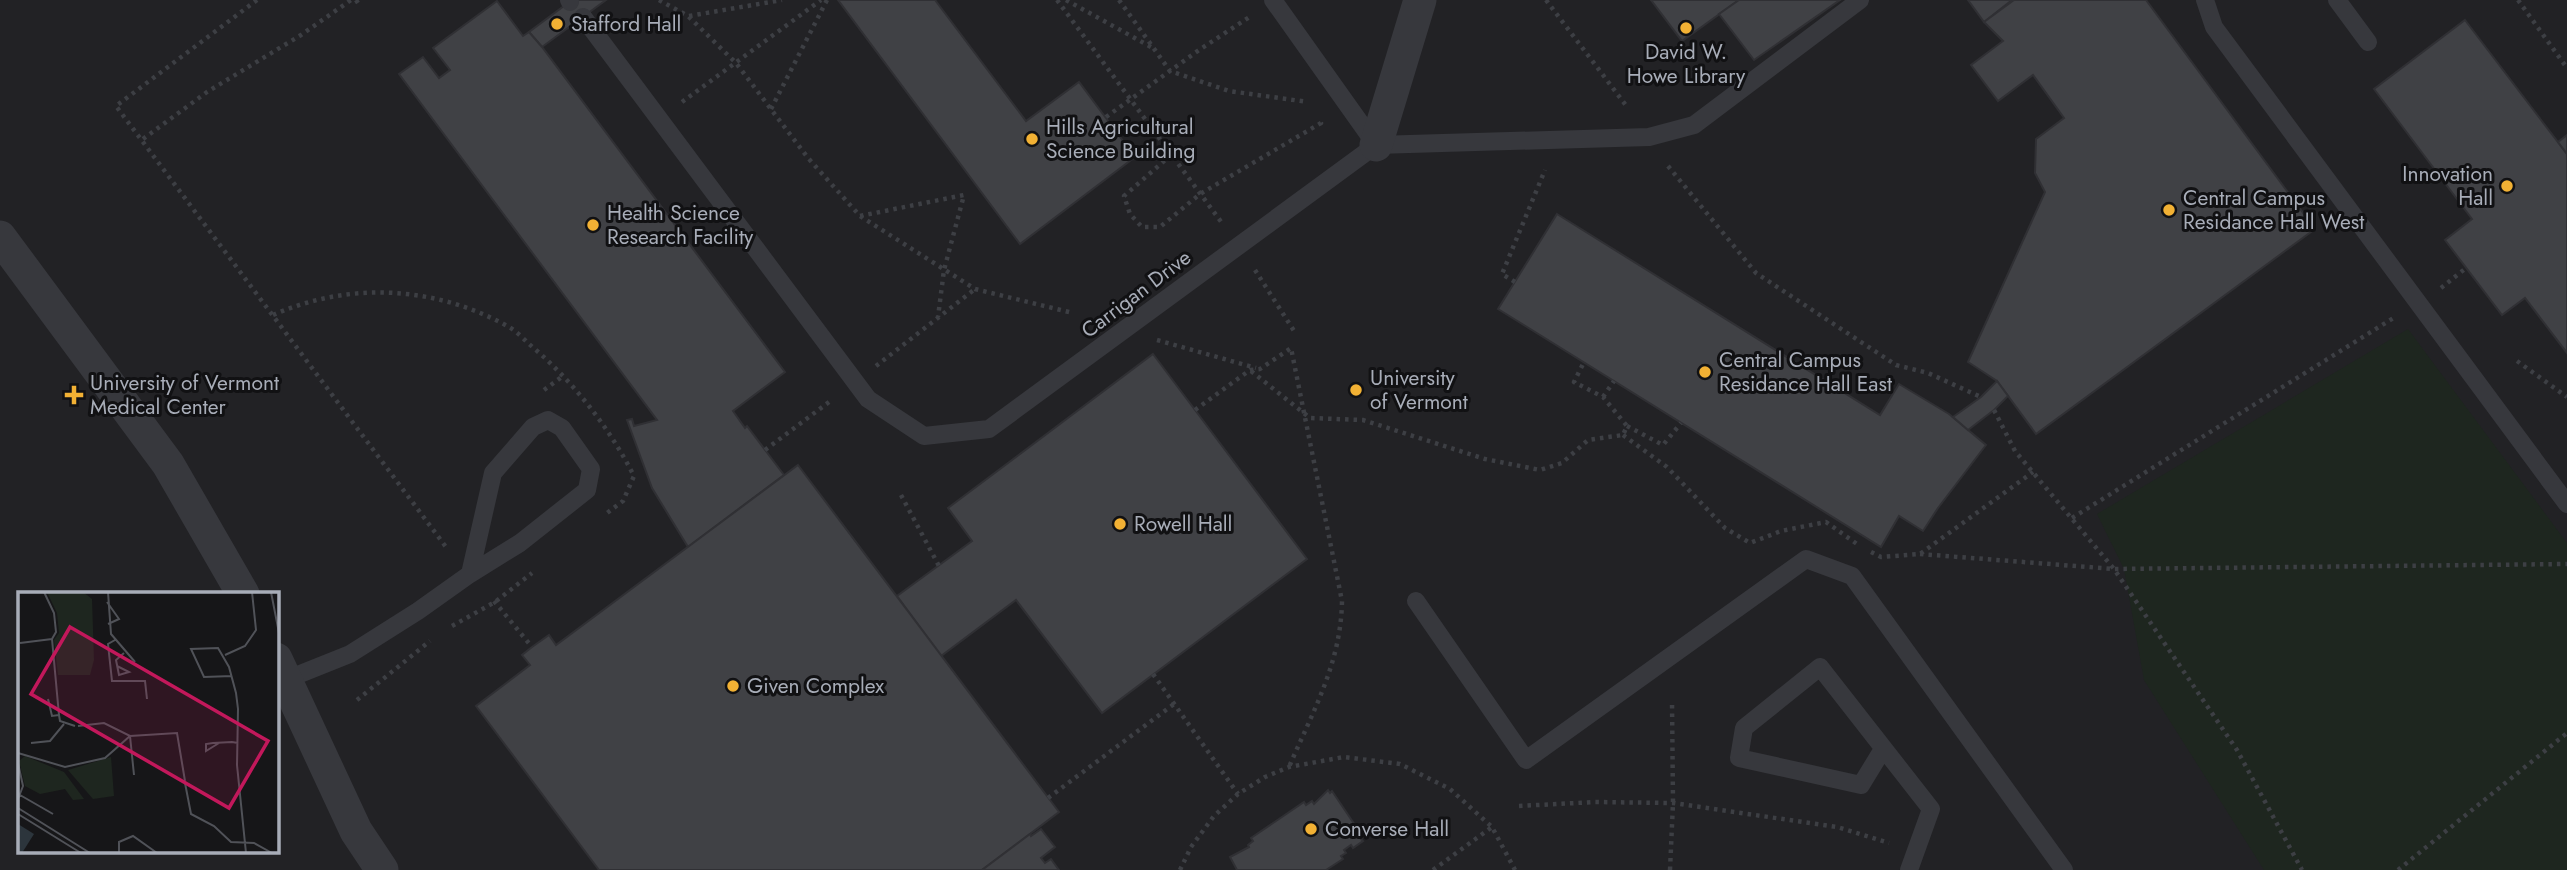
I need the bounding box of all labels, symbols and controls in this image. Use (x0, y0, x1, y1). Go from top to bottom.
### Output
place label: Stafford Hall (571, 9, 681, 39)
marker: Stafford Hall (549, 16, 565, 32)
marker: David W. Howe Library (1678, 20, 1694, 36)
place label: David W. Howe Library (1627, 37, 1746, 91)
place label: Hills Agricultural Science Building (1046, 112, 1195, 166)
marker: Hills Agricultural Science Building (1024, 131, 1040, 147)
place label: Innovation Hall (2402, 159, 2493, 213)
marker: Innovation Hall (2499, 178, 2515, 194)
place label: Central Campus Residance Hall West (2183, 183, 2364, 237)
place label: Health Science Research Facility (607, 198, 754, 252)
marker: Central Campus Residance Hall West (2161, 202, 2177, 218)
marker: Health Science Research Facility (585, 217, 601, 233)
street label: Carrigan Drive (1075, 243, 1197, 345)
place label: Central Campus Residance Hall East (1719, 345, 1892, 399)
place label: University of Vermont (1370, 363, 1468, 417)
marker: Central Campus Residance Hall East (1697, 364, 1713, 380)
place label: University of Vermont Medical Center (90, 368, 279, 422)
marker: University of Vermont (1348, 382, 1364, 398)
marker: University of Vermont Medical Center (64, 385, 84, 405)
place label: Rowell Hall (1134, 509, 1232, 539)
marker: Rowell Hall (1112, 516, 1128, 532)
inset map (18, 592, 278, 852)
place label: Given Complex (747, 671, 884, 701)
marker: Given Complex (725, 678, 741, 694)
place label: Converse Hall (1325, 814, 1449, 844)
marker: Converse Hall (1303, 821, 1319, 837)

